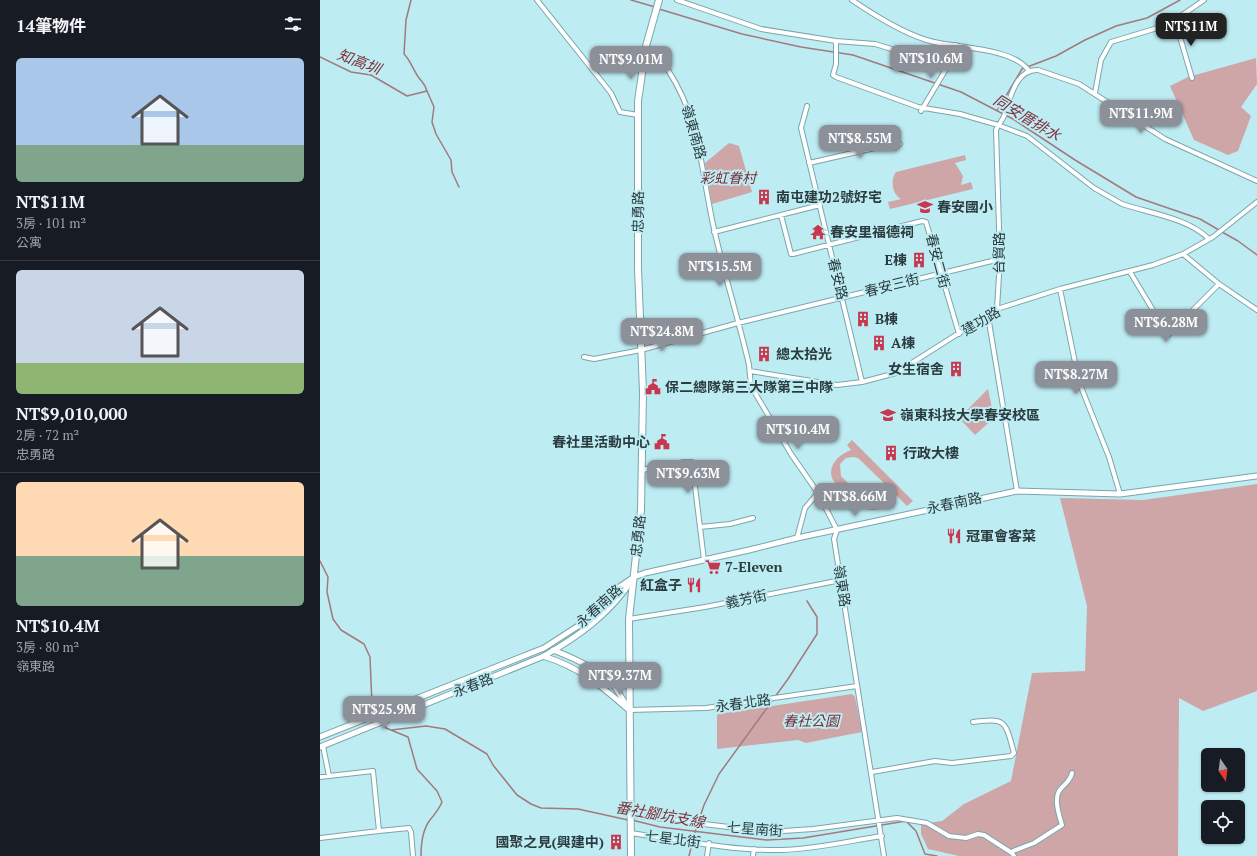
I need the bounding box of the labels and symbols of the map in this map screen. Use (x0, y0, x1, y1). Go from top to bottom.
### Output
pin: NT$11M (1158, 13, 1224, 47)
water label: 知高圳 (335, 44, 386, 79)
pin: NT$10.6M (890, 45, 972, 79)
pin: NT$9.01M (590, 46, 672, 80)
water label: 同安厝排水 (990, 89, 1066, 146)
pin: NT$11.9M (1100, 100, 1182, 134)
street label: 嶺東南路 (678, 102, 711, 161)
pin: NT$8.55M (819, 125, 901, 159)
park label: 彩虹眷村 (700, 168, 758, 187)
place label: 南屯建功2號好宅 (776, 187, 882, 206)
building icon: 南屯建功2號好宅 (755, 188, 773, 206)
street label: 忠勇路 (628, 191, 647, 233)
place label: 春安國小 (937, 197, 993, 216)
school or university icon: 春安國小 (916, 198, 934, 216)
place label: 春安里福德祠 (830, 222, 914, 241)
temple icon: 春安里福德祠 (809, 223, 827, 241)
street label: 春安二街 (922, 231, 955, 290)
street label: 台貿路 (989, 232, 1008, 274)
place label: E棟 (885, 250, 907, 269)
building icon: E棟 (910, 251, 928, 269)
pin: NT$15.5M (679, 253, 761, 287)
street label: 春安路 (824, 256, 853, 302)
street label: 春安三街 (862, 269, 921, 301)
street label: 建功路 (958, 302, 1004, 340)
place label: B棟 (875, 309, 898, 328)
pin: NT$6.28M (1125, 309, 1207, 343)
building icon: B棟 (854, 310, 872, 328)
pin: NT$24.8M (621, 318, 703, 352)
place label: A棟 (891, 333, 915, 352)
building icon: A棟 (870, 334, 888, 352)
place label: 總太拾光 (776, 344, 832, 363)
building icon: 總太拾光 (755, 345, 773, 363)
place label: 女生宿舍 (888, 359, 944, 378)
building icon: 女生宿舍 (947, 360, 965, 378)
pin: NT$8.27M (1035, 361, 1117, 395)
place label: 保二總隊第三大隊第三中隊 (665, 377, 833, 396)
public building icon: 保二總隊第三大隊第三中隊 (644, 378, 662, 396)
place label: 嶺東科技大學春安校區 (900, 405, 1040, 424)
school or university icon: 嶺東科技大學春安校區 (879, 406, 897, 424)
pin: NT$10.4M (757, 416, 839, 450)
place label: 春社里活動中心 (552, 432, 650, 451)
public building icon: 春社里活動中心 (653, 433, 671, 451)
place label: 行政大樓 (903, 443, 959, 462)
building icon: 行政大樓 (882, 444, 900, 462)
pin: NT$9.63M (647, 460, 729, 494)
pin: NT$8.66M (814, 483, 896, 517)
street label: 永春南路 (925, 487, 983, 518)
street label: 忠勇路 (626, 514, 649, 558)
place label: 冠軍會客菜 (966, 526, 1036, 545)
restaurant icon: 冠軍會客菜 (945, 527, 963, 545)
place label: 7-Eleven (725, 557, 783, 576)
supermarket icon: 7-Eleven (704, 558, 722, 576)
street label: 嶺東路 (830, 564, 855, 608)
place label: 紅盒子 (640, 575, 682, 594)
restaurant icon: 紅盒子 (685, 576, 703, 594)
street label: 永春南路 (572, 580, 626, 631)
street label: 義芳街 (723, 585, 768, 612)
pin: NT$9.37M (579, 662, 661, 696)
street label: 永春路 (450, 668, 496, 701)
street label: 永春北路 (714, 689, 772, 716)
pin: NT$25.9M (343, 696, 425, 730)
park label: 春社公園 (783, 711, 841, 730)
north arrow (1201, 748, 1245, 792)
water label: 番社腳坑支線 (614, 796, 708, 832)
street label: 七星南街 (726, 817, 784, 840)
street label: 七星北街 (644, 826, 702, 851)
place label: 國聚之見(興建中) (496, 832, 604, 851)
building icon: 國聚之見(興建中) (607, 833, 625, 851)

